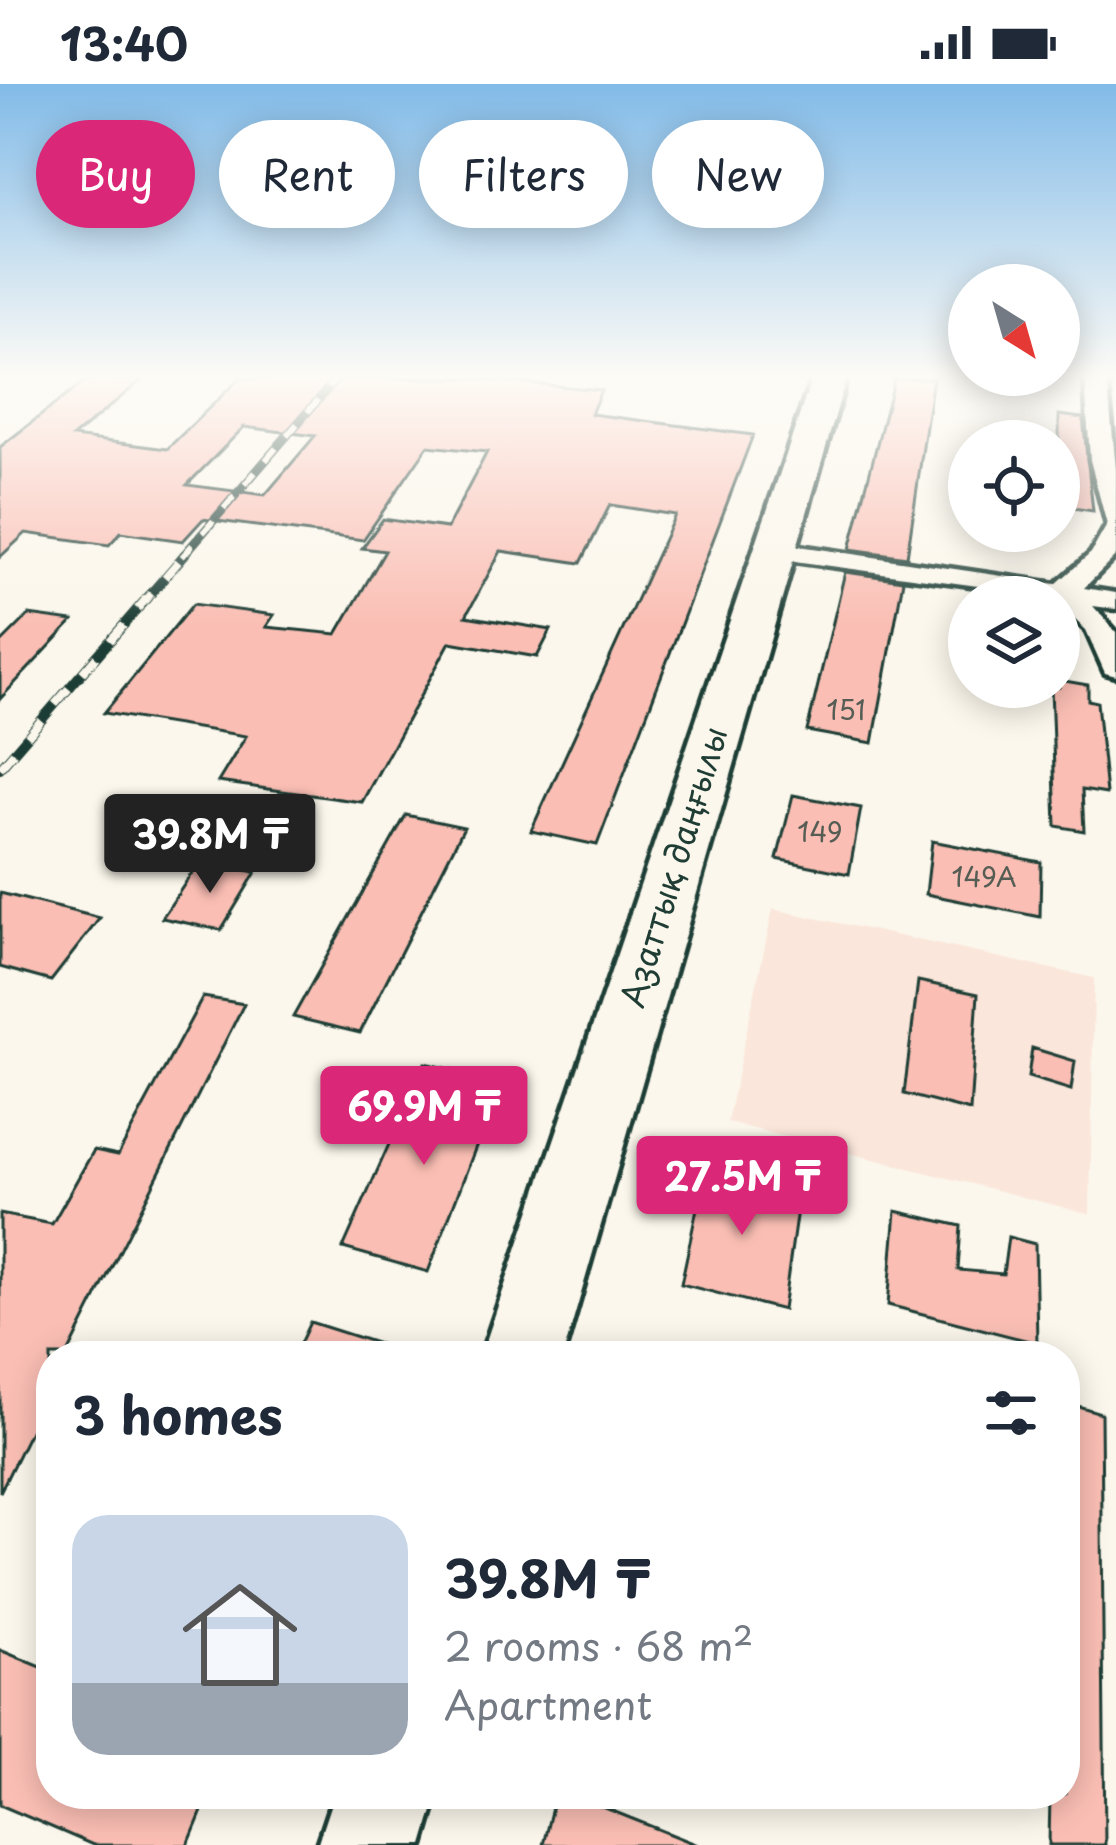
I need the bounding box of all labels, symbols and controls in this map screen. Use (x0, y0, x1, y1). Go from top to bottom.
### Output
text: 13:40 (60, 8, 188, 76)
chip: Buy (36, 120, 195, 228)
chip: Rent (219, 120, 395, 228)
chip: Filters (419, 120, 628, 228)
chip: New (652, 120, 824, 228)
north arrow (948, 264, 1080, 396)
map controls (948, 264, 1080, 708)
button: locate (948, 420, 1080, 552)
button: layers (948, 576, 1080, 708)
house number: 151 (826, 688, 866, 729)
street label: Азаттық даңғылы (606, 720, 739, 1013)
pin: 39.8M ₸ (99, 794, 321, 896)
text: 39.8M ₸ (131, 803, 289, 862)
house number: 149 (797, 810, 843, 851)
house number: 149А (951, 855, 1017, 896)
pin: 69.9M ₸ (313, 1066, 535, 1168)
text: 69.9M ₸ (347, 1075, 501, 1134)
pin: 27.5M ₸ (631, 1136, 853, 1238)
text: 27.5M ₸ (664, 1145, 820, 1204)
text: 3 homes (72, 1375, 283, 1452)
icon: filters (978, 1380, 1044, 1446)
text: 39.8M ₸ (444, 1538, 650, 1615)
icon: home (168, 1563, 312, 1707)
text: 2 rooms · 68 m² (444, 1615, 753, 1674)
text: Apartment (444, 1674, 652, 1733)

